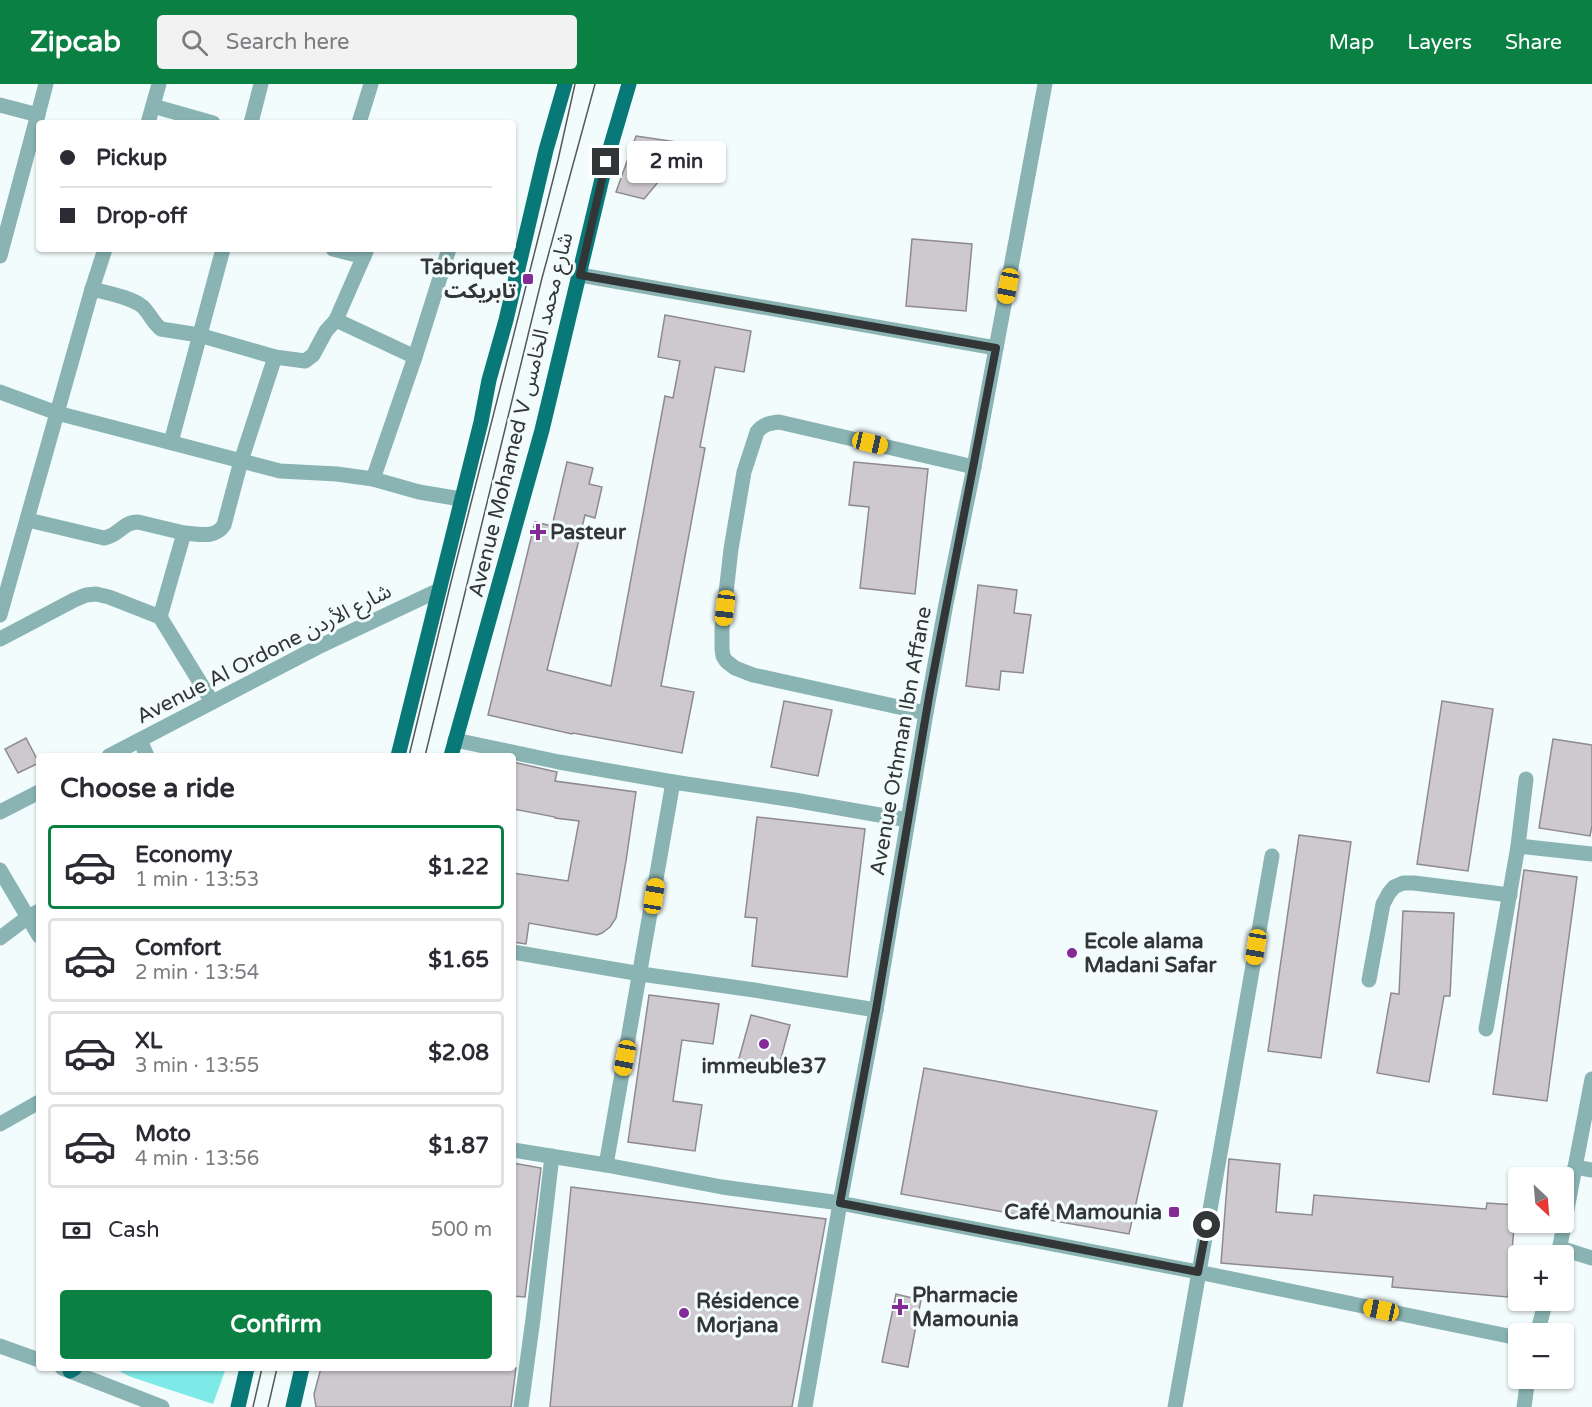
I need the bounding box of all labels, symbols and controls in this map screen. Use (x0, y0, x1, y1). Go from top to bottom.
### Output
search box (157, 15, 577, 69)
text: Zipcab (30, 25, 121, 59)
icon: search (178, 26, 211, 59)
text: Search here (226, 29, 350, 55)
text: Map (1329, 30, 1374, 55)
text: Layers (1407, 30, 1472, 55)
text: Share (1505, 30, 1562, 55)
callout: 2 min (627, 141, 726, 183)
text: Pickup (96, 145, 167, 171)
route end (592, 148, 619, 175)
text: 2 min (650, 150, 703, 174)
text: Drop-off (96, 203, 187, 229)
street label: Avenue Mohamed V شارع محمد الخامس (464, 230, 580, 600)
place label: Tabriquet تابريكت (420, 255, 516, 304)
car (996, 267, 1020, 305)
marker: Tabriquet تابريكت (521, 272, 535, 286)
car (850, 430, 890, 456)
place label: Pasteur (550, 520, 627, 545)
marker: Pasteur (531, 525, 545, 539)
street label: Avenue Al Ordone شارع الأردن (132, 579, 397, 731)
car (714, 589, 736, 627)
street label: Avenue Othman Ibn Affane (865, 604, 937, 877)
text: Choose a ride (60, 772, 235, 805)
icon: car (63, 840, 117, 894)
text: Economy (135, 842, 232, 868)
text: $1.22 (428, 854, 489, 880)
text: 1 min · 13:53 (135, 868, 259, 892)
car (642, 877, 666, 915)
car (1244, 928, 1268, 966)
place label: Ecole alama Madani Safar (1084, 929, 1218, 978)
icon: car (63, 933, 117, 987)
text: Comfort (135, 935, 221, 961)
marker: Ecole alama Madani Safar (1065, 946, 1079, 960)
text: $1.65 (428, 947, 489, 973)
text: 2 min · 13:54 (135, 961, 259, 985)
icon: car (63, 1026, 117, 1080)
text: XL (135, 1028, 162, 1054)
marker: immeuble37 (757, 1037, 771, 1051)
car (613, 1039, 637, 1077)
text: $2.08 (428, 1040, 489, 1066)
text: 3 min · 13:55 (135, 1054, 259, 1078)
place label: immeuble37 (701, 1054, 827, 1079)
icon: car (63, 1119, 117, 1173)
text: Moto (135, 1121, 191, 1147)
text: $1.87 (428, 1133, 489, 1159)
text: 4 min · 13:56 (135, 1147, 259, 1171)
north arrow (1508, 1167, 1574, 1233)
map controls (1508, 1167, 1574, 1389)
place label: Café Mamounia (1004, 1200, 1162, 1225)
marker: Café Mamounia (1167, 1205, 1181, 1219)
route start (1193, 1211, 1220, 1238)
icon: cash (60, 1214, 93, 1247)
text: Cash (108, 1217, 160, 1243)
text: 500 m (431, 1218, 492, 1242)
button: + (1508, 1245, 1574, 1311)
place label: Pharmacie Mamounia (912, 1283, 1019, 1332)
place label: Résidence Morjana (696, 1289, 799, 1338)
button: Confirm (60, 1290, 492, 1359)
car (1362, 1297, 1400, 1323)
marker: Pharmacie Mamounia (893, 1300, 907, 1314)
marker: Résidence Morjana (677, 1306, 691, 1320)
button: − (1508, 1323, 1574, 1389)

